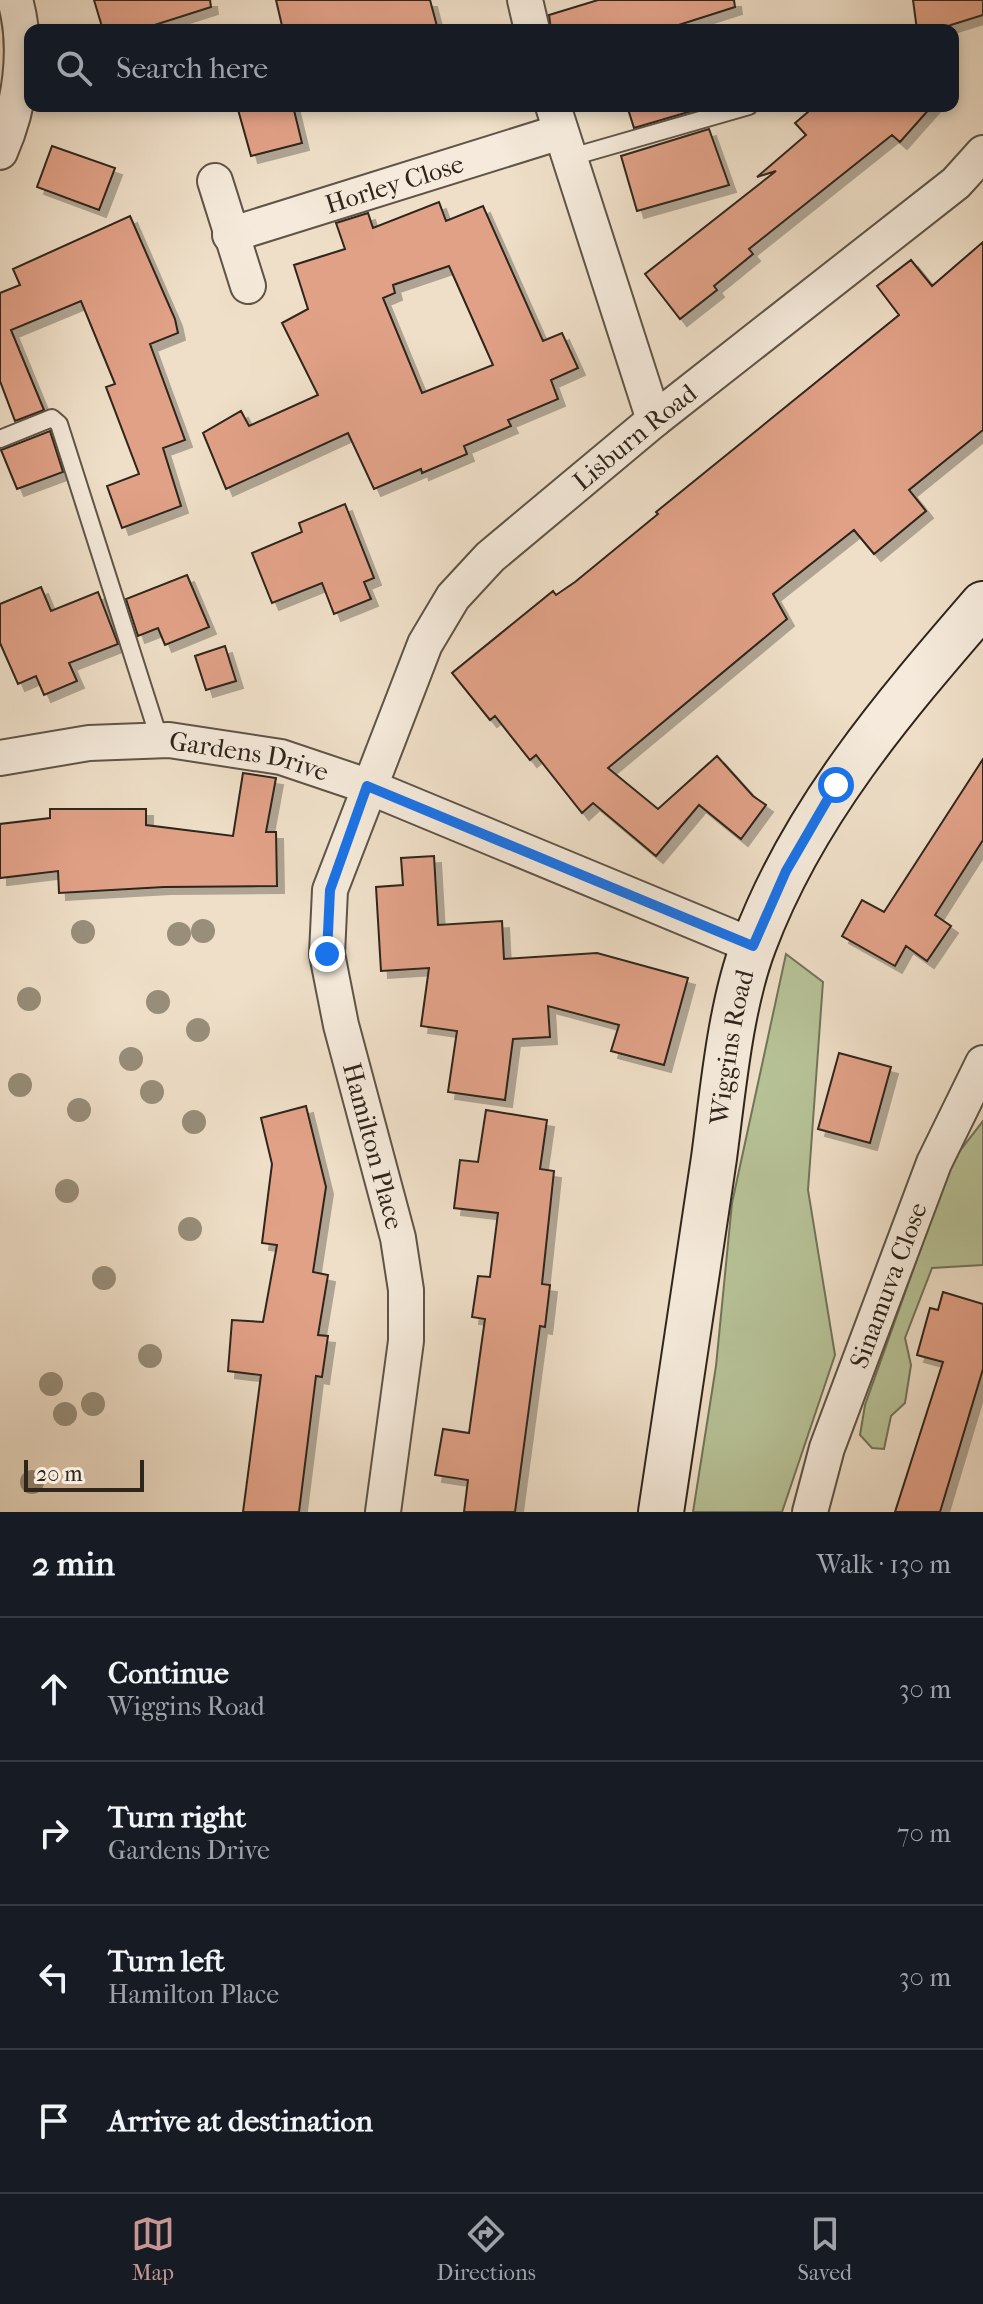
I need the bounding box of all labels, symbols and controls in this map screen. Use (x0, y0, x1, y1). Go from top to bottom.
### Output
search box (24, 24, 959, 112)
icon: search (52, 46, 96, 90)
text: Search here (116, 51, 268, 86)
street label: Horley Close (321, 148, 467, 220)
street label: Lisburn Road (567, 377, 703, 497)
street label: Gardens Drive (167, 725, 333, 788)
route start (818, 767, 854, 803)
route end (309, 936, 345, 972)
street label: Wiggins Road (703, 965, 760, 1128)
street label: Hamilton Place (336, 1059, 410, 1233)
street label: Sinamuva Close (843, 1198, 933, 1373)
scale bar (24, 1456, 144, 1492)
text: 20 m (36, 1461, 82, 1487)
text: 2 min (32, 1544, 115, 1584)
text: Walk · 130 m (817, 1549, 951, 1580)
text: Continue (108, 1656, 229, 1691)
icon: ahead (32, 1667, 76, 1711)
text: 30 m (899, 1674, 951, 1705)
text: Wiggins Road (108, 1691, 265, 1722)
text: Turn right (108, 1800, 246, 1835)
icon: right (32, 1811, 76, 1855)
text: 70 m (897, 1818, 951, 1849)
text: Gardens Drive (108, 1835, 270, 1866)
text: Turn left (108, 1944, 225, 1979)
icon: left (32, 1955, 76, 1999)
text: 30 m (899, 1962, 951, 1993)
text: Hamilton Place (108, 1979, 279, 2010)
icon: arrive (32, 2099, 76, 2143)
text: Arrive at destination (108, 2104, 373, 2139)
tab: Map (131, 2212, 175, 2286)
tab: Directions (437, 2212, 536, 2286)
tab: Saved (798, 2212, 852, 2286)

